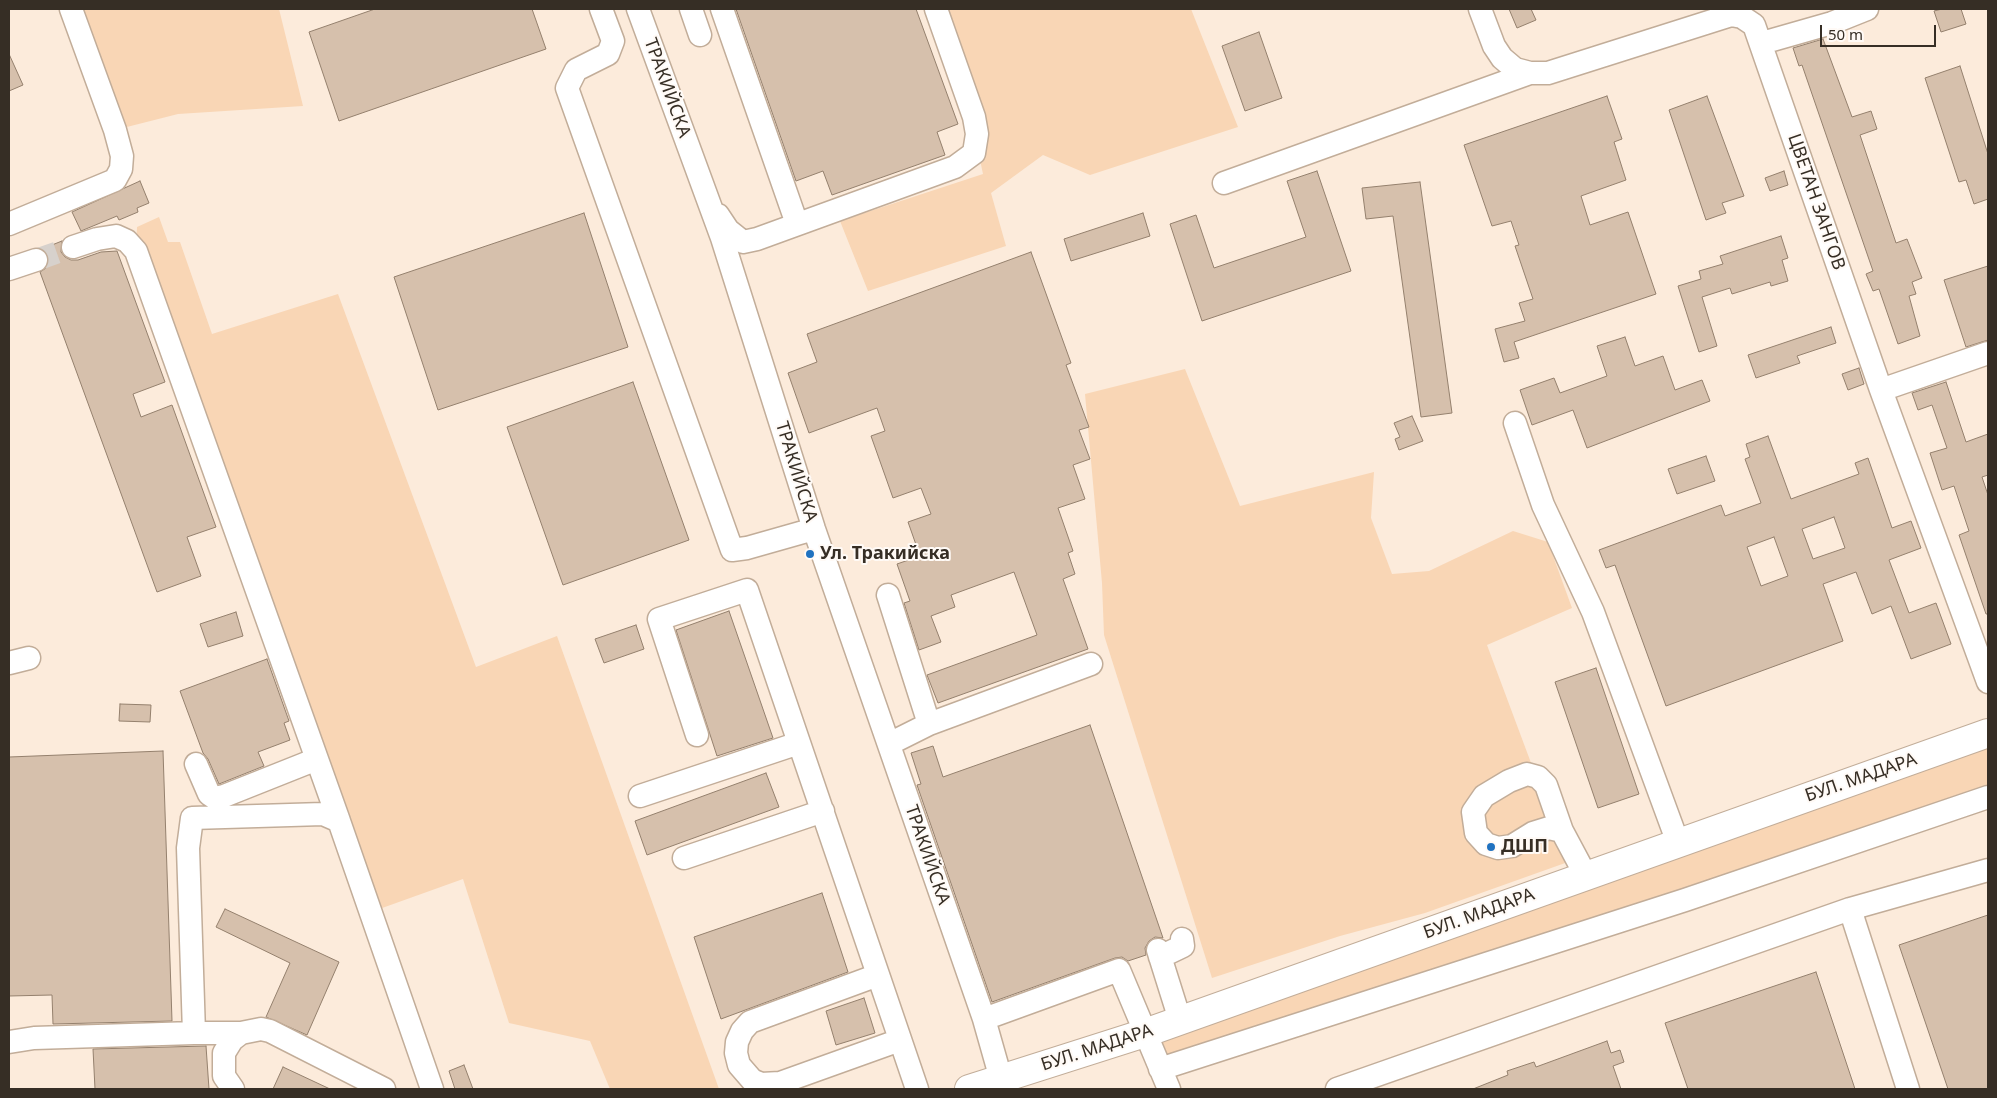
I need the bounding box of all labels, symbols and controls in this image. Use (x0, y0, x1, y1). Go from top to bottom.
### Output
scale bar (1822, 15, 1938, 47)
text: 50 m (1828, 24, 1863, 44)
street label: ТРАКИЙСКА (639, 35, 695, 141)
street label: ЦВЕТАН ЗАНГОВ (1783, 131, 1849, 273)
street label: ТРАКИЙСКА (770, 419, 822, 525)
place label: Ул. Тракийска (820, 543, 950, 565)
marker: Ул. Тракийска (804, 548, 816, 560)
street label: БУЛ. МАДАРА (1802, 749, 1920, 807)
street label: ТРАКИЙСКА (900, 802, 954, 908)
place label: ДШП (1501, 836, 1548, 858)
marker: ДШП (1485, 841, 1497, 853)
street label: БУЛ. МАДАРА (1421, 884, 1537, 944)
street label: БУЛ. МАДАРА (1038, 1020, 1156, 1076)

